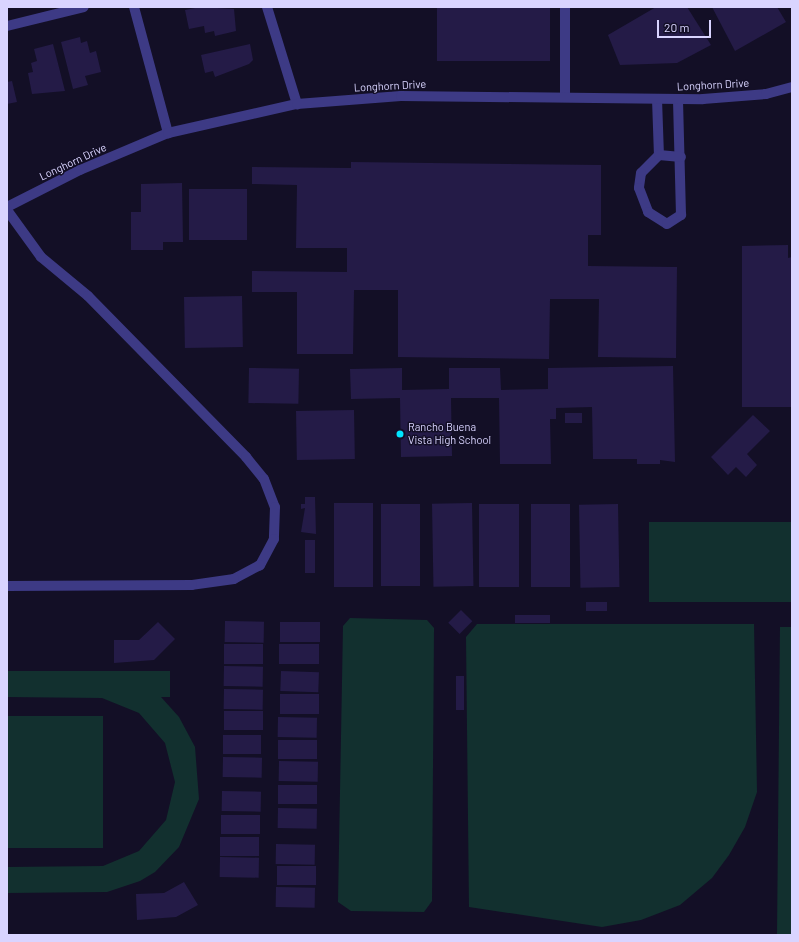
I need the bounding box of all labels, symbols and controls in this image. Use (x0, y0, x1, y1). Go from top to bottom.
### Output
scale bar (659, 12, 713, 38)
text: 20 m (664, 20, 690, 34)
street label: Longhorn Drive (676, 77, 750, 93)
street label: Longhorn Drive (353, 78, 427, 94)
street label: Longhorn Drive (37, 141, 109, 183)
place label: Rancho Buena Vista High School (408, 421, 491, 447)
marker: Rancho Buena Vista High School (395, 429, 405, 439)

